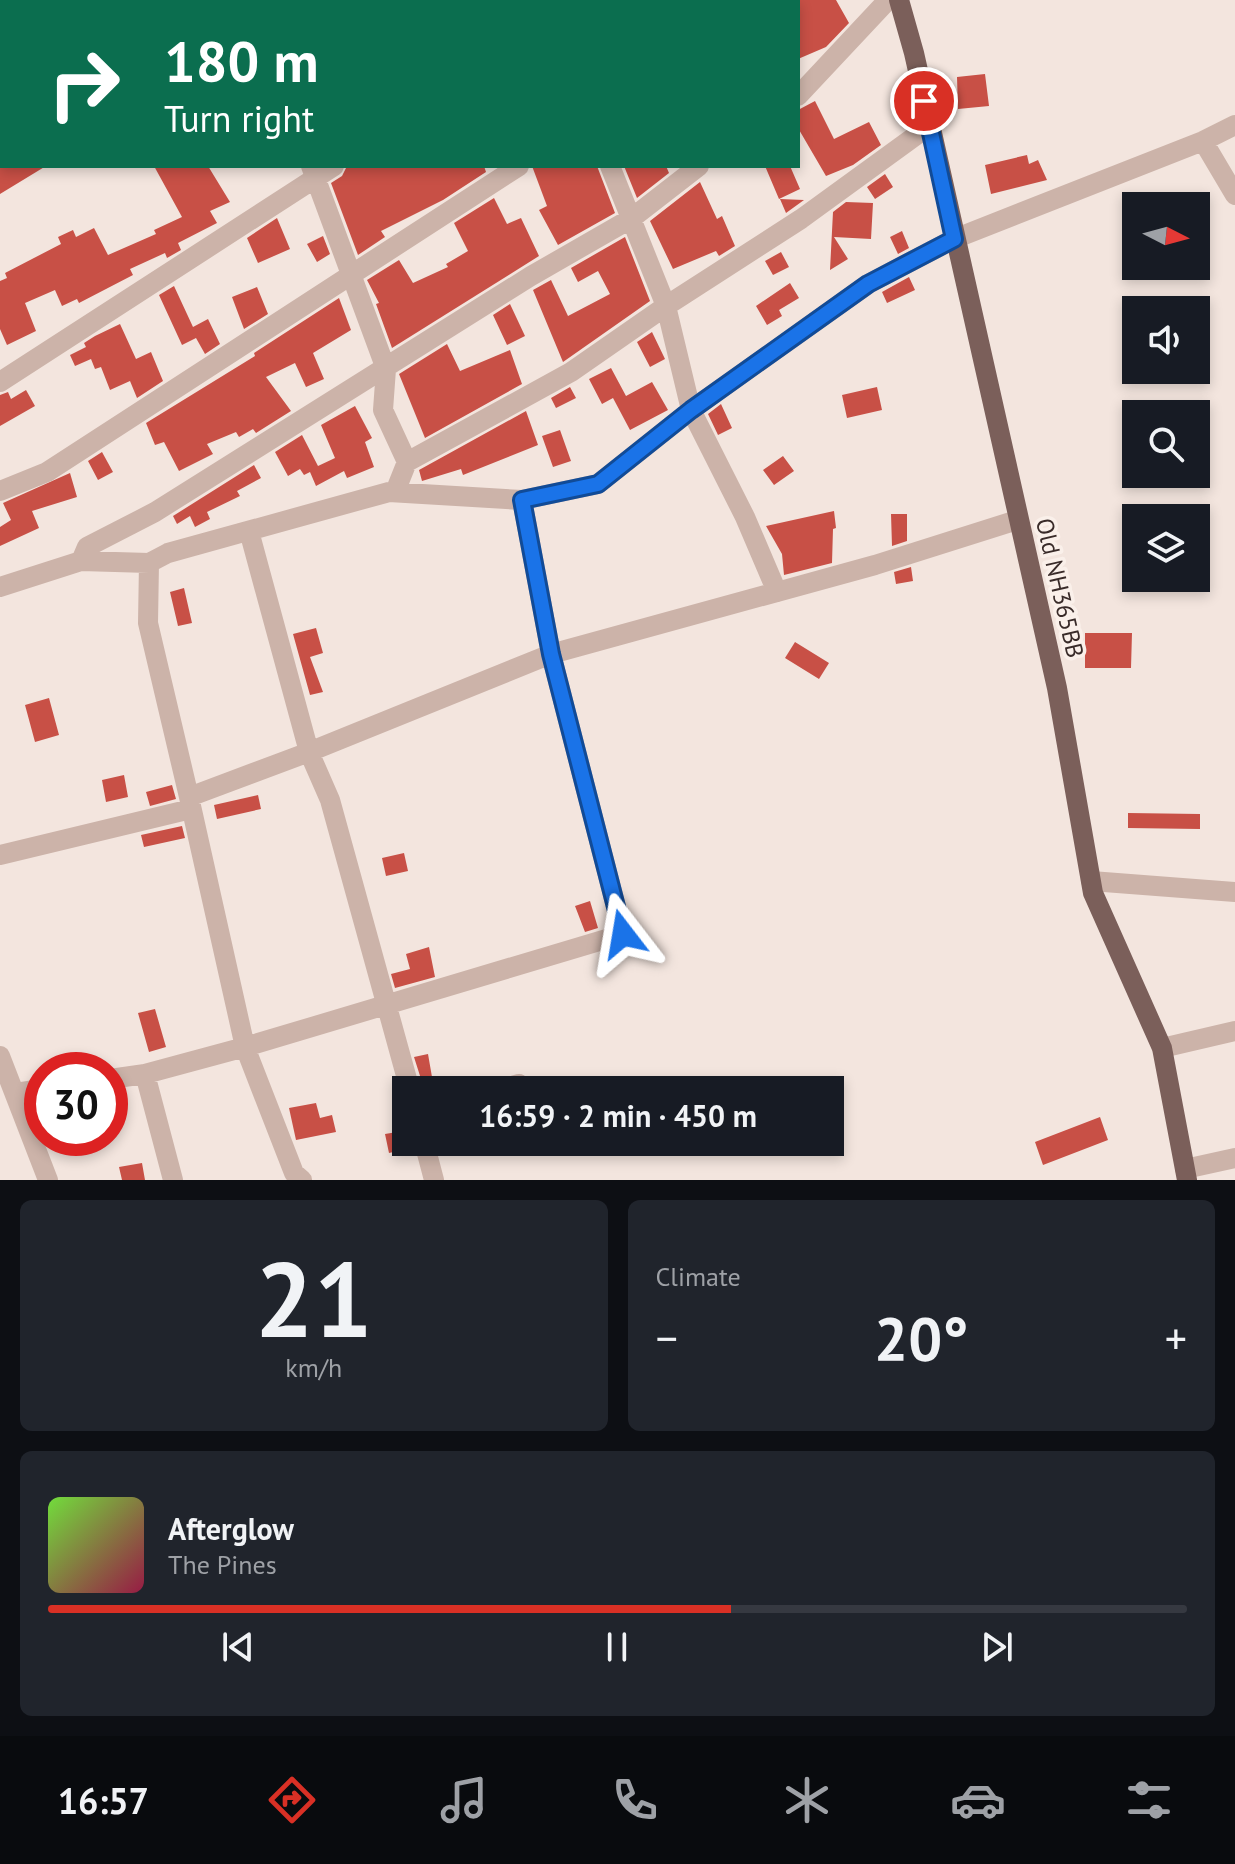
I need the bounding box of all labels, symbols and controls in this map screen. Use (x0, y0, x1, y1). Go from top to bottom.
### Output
text: 180 m (164, 25, 319, 97)
icon: right (32, 32, 136, 136)
pin (890, 67, 958, 135)
icon: arrive (902, 79, 946, 123)
text: Turn right (164, 95, 314, 142)
north arrow (1122, 192, 1210, 280)
map controls (1122, 192, 1210, 592)
button: sound (1122, 296, 1210, 384)
button: search (1122, 400, 1210, 488)
button: layers (1122, 504, 1210, 592)
street label: Old NH365BB (1029, 515, 1091, 661)
position arrow (581, 892, 665, 976)
speed limit sign: 30 (24, 1052, 128, 1156)
text: 16:59 · 2 min · 450 m (479, 1096, 757, 1135)
text: 21 (255, 1231, 373, 1366)
text: Climate (656, 1260, 741, 1293)
text: 20° (874, 1299, 968, 1377)
text: − (656, 1309, 678, 1366)
text: + (1165, 1309, 1187, 1366)
text: km/h (285, 1351, 342, 1384)
text: Afterglow (168, 1509, 294, 1548)
text: The Pines (168, 1548, 277, 1581)
icon: previous (216, 1625, 260, 1669)
icon: pause (595, 1625, 639, 1669)
icon: next (975, 1625, 1019, 1669)
icon: directions (264, 1772, 320, 1828)
icon: music (436, 1772, 492, 1828)
icon: phone (607, 1772, 663, 1828)
icon: climate (779, 1772, 835, 1828)
icon: car (950, 1772, 1006, 1828)
icon: filters (1121, 1772, 1177, 1828)
text: 16:57 (58, 1777, 149, 1824)

